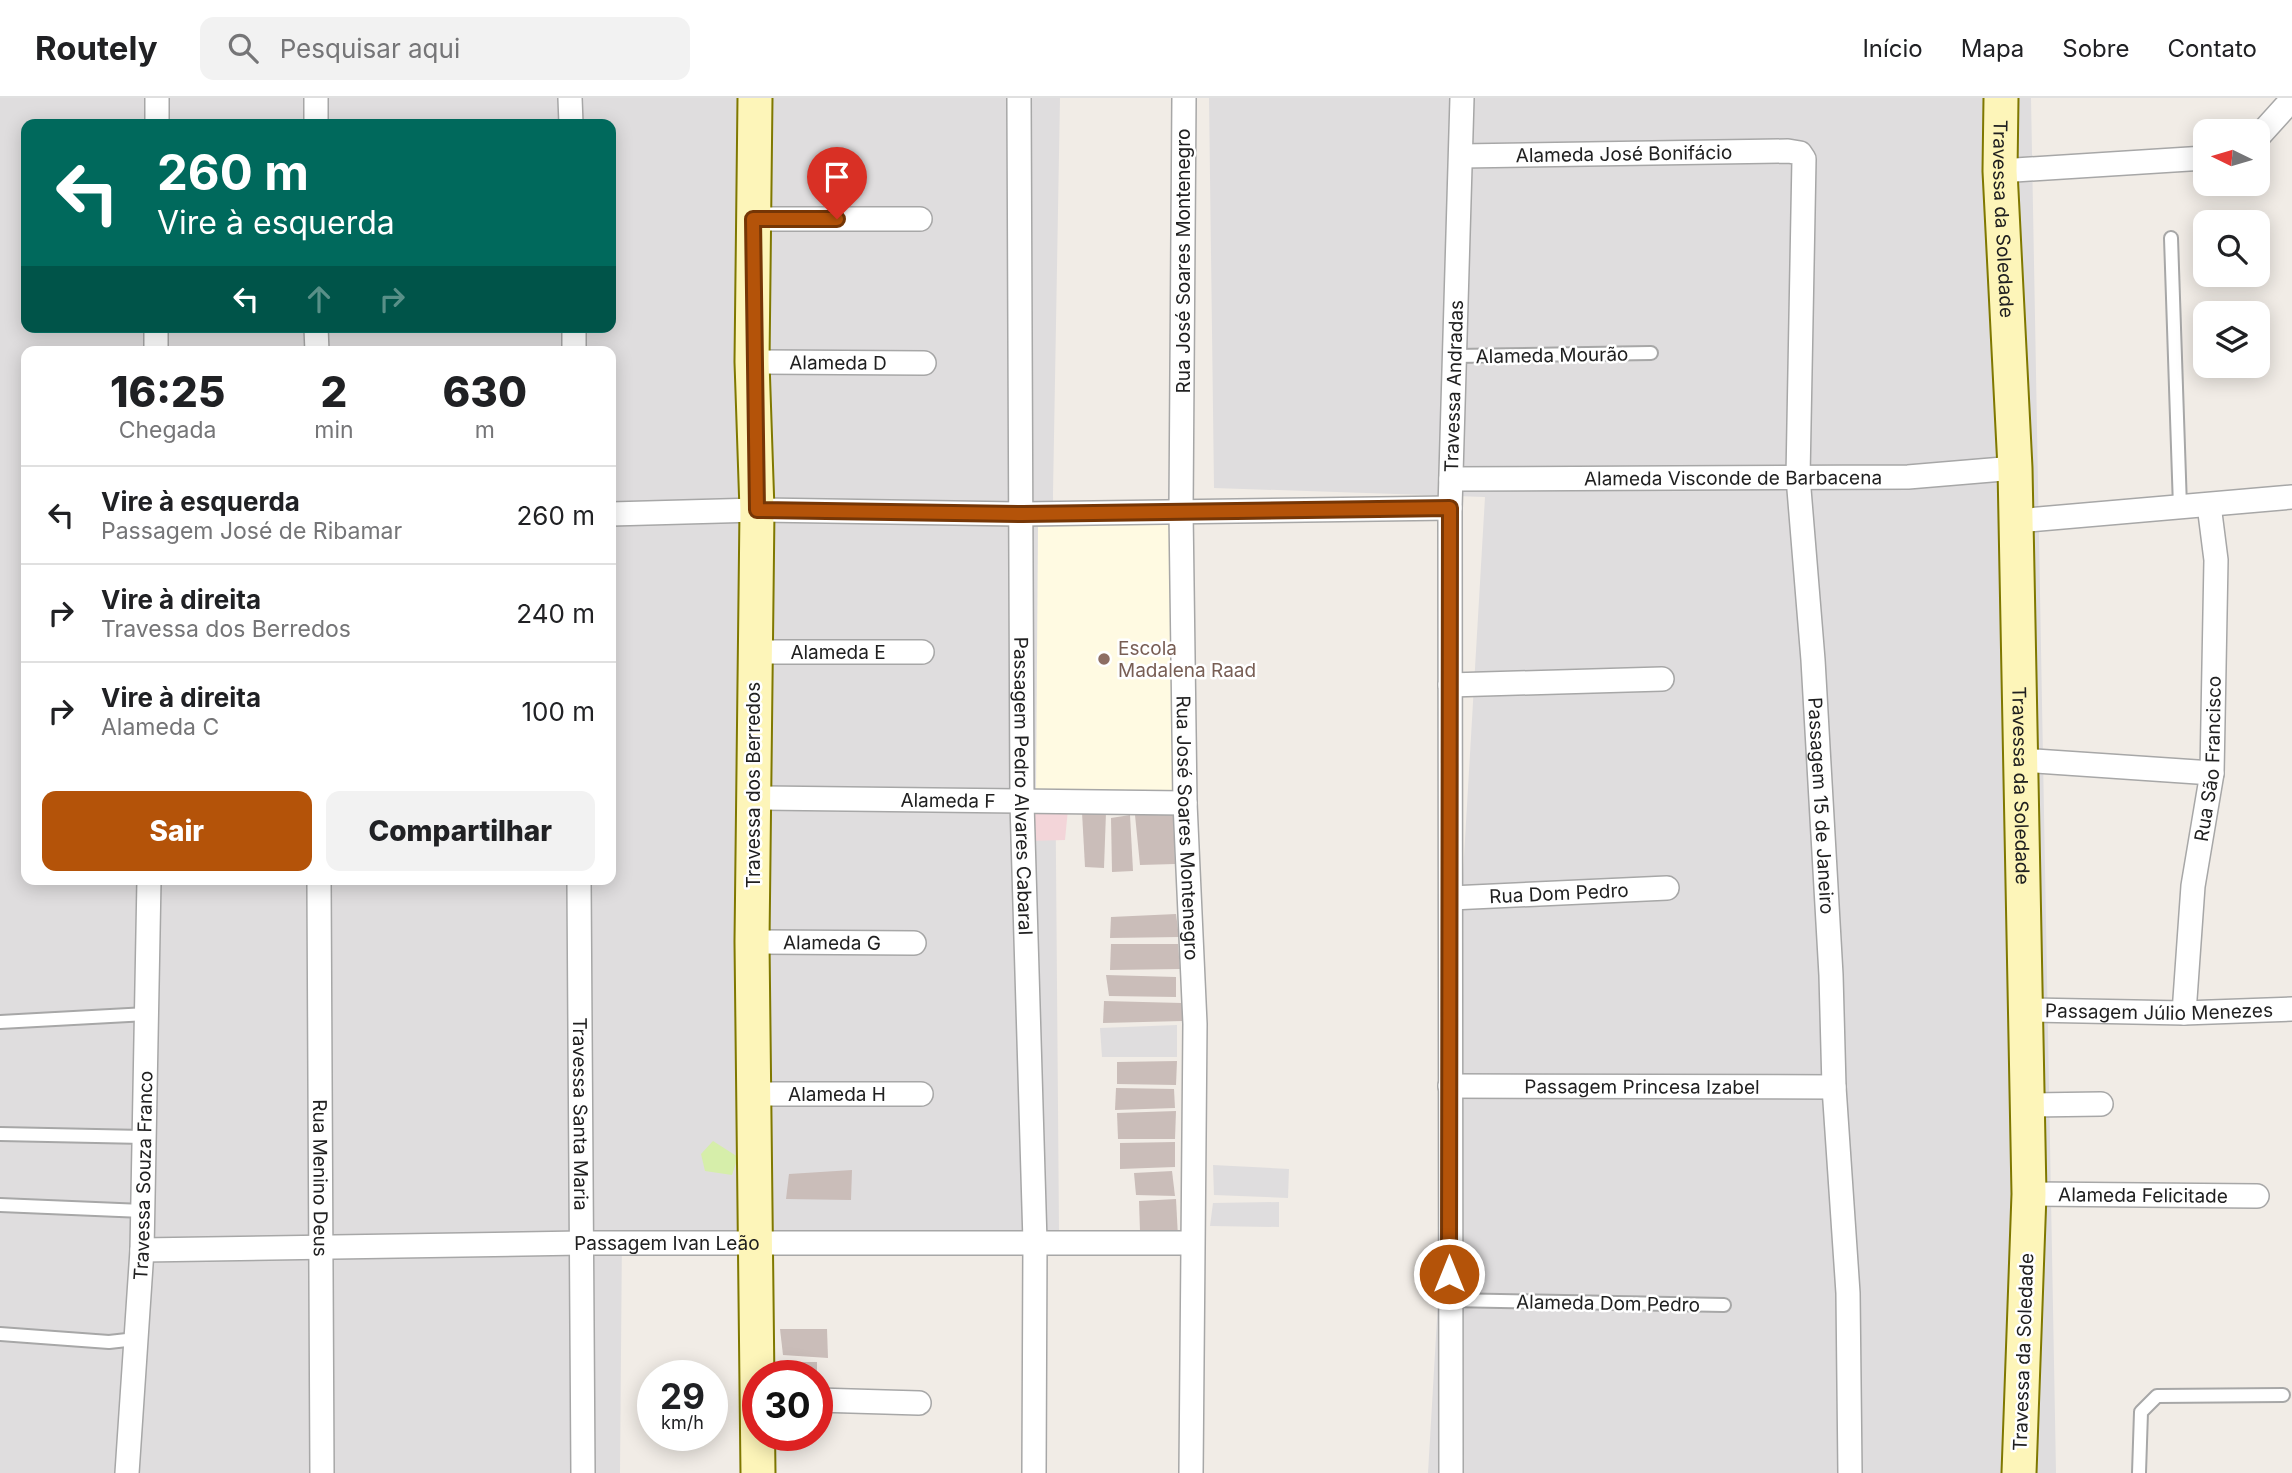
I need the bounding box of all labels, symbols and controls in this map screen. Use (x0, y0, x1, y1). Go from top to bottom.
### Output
search box (200, 17, 690, 80)
text: Routely (35, 28, 158, 68)
icon: search (224, 29, 262, 67)
text: Pesquisar aqui (280, 33, 460, 64)
text: Início (1862, 34, 1923, 63)
text: Mapa (1961, 34, 2024, 63)
text: Sobre (2062, 34, 2129, 63)
text: Contato (2167, 34, 2257, 63)
north arrow (2193, 119, 2270, 196)
map controls (2193, 119, 2270, 378)
street label: Travessa da Soledade (1988, 120, 2018, 319)
street label: Rua José Soares Montenegro (1172, 129, 1195, 393)
street label: Alameda José Bonifácio (1516, 141, 1732, 167)
text: 260 m (157, 143, 309, 202)
icon: left (42, 147, 133, 238)
pin (807, 147, 867, 219)
icon: arrive (818, 158, 856, 196)
text: Vire à esquerda (157, 203, 395, 242)
button: search (2193, 210, 2270, 287)
icon: left (227, 280, 265, 318)
icon: ahead (300, 280, 338, 318)
icon: right (373, 280, 411, 318)
street label: Travessa Andradas (1440, 300, 1468, 473)
button: layers (2193, 301, 2270, 378)
street label: Alameda Mourão (1475, 343, 1629, 368)
street label: Alameda D (789, 351, 887, 375)
text: 16:25 (110, 366, 225, 417)
text: 2 (321, 366, 347, 417)
text: 630 (443, 366, 527, 417)
text: Chegada (119, 416, 217, 444)
text: min (314, 416, 354, 444)
text: m (475, 416, 495, 444)
street label: Alameda Visconde de Barbacena (1584, 466, 1882, 490)
text: Vire à esquerda (101, 486, 300, 517)
icon: left (42, 496, 80, 534)
text: 260 m (517, 500, 595, 531)
text: Passagem José de Ribamar (101, 517, 402, 545)
text: Vire à direita (101, 584, 261, 615)
icon: right (42, 594, 80, 632)
text: 240 m (516, 598, 595, 629)
text: Travessa dos Berredos (101, 615, 351, 643)
street label: Passagem Pedro Alvares Cabaral (1009, 637, 1037, 936)
place label: Escola Madalena Raad (1118, 637, 1256, 682)
street label: Alameda E (790, 641, 886, 664)
marker: Escola Madalena Raad (1096, 651, 1112, 667)
street label: Rua São Francisco (2190, 675, 2226, 843)
text: Vire à direita (101, 682, 261, 713)
street label: Travessa dos Berredos (742, 682, 765, 888)
street label: Travessa da Soledade (2007, 686, 2034, 885)
icon: right (42, 692, 80, 730)
street label: Rua José Soares Montenegro (1172, 695, 1203, 961)
text: 100 m (522, 696, 595, 727)
street label: Passagem 15 de Janeiro (1803, 696, 1839, 915)
text: Alameda C (101, 713, 219, 741)
street label: Alameda F (900, 789, 996, 813)
button: Sair (42, 791, 312, 871)
button: Compartilhar (326, 791, 595, 871)
street label: Rua Dom Pedro (1489, 879, 1629, 908)
street label: Alameda G (783, 931, 881, 955)
street label: Passagem Júlio Menezes (2045, 999, 2273, 1025)
street label: Travessa Santa Maria (568, 1017, 592, 1211)
street label: Travessa Souza Franco (129, 1071, 157, 1281)
street label: Passagem Princesa Izabel (1524, 1075, 1760, 1099)
street label: Alameda H (788, 1083, 886, 1106)
street label: Rua Menino Deus (308, 1099, 332, 1257)
street label: Alameda Felicitade (2058, 1183, 2228, 1208)
street label: Passagem Ivan Leão (574, 1232, 760, 1255)
position arrow (1412, 1237, 1486, 1311)
street label: Travessa da Soledade (2009, 1253, 2038, 1451)
street label: Alameda Dom Pedro (1516, 1290, 1700, 1317)
speed limit sign: 30 (742, 1360, 833, 1451)
text: 29 (660, 1375, 705, 1417)
text: km/h (661, 1412, 704, 1433)

